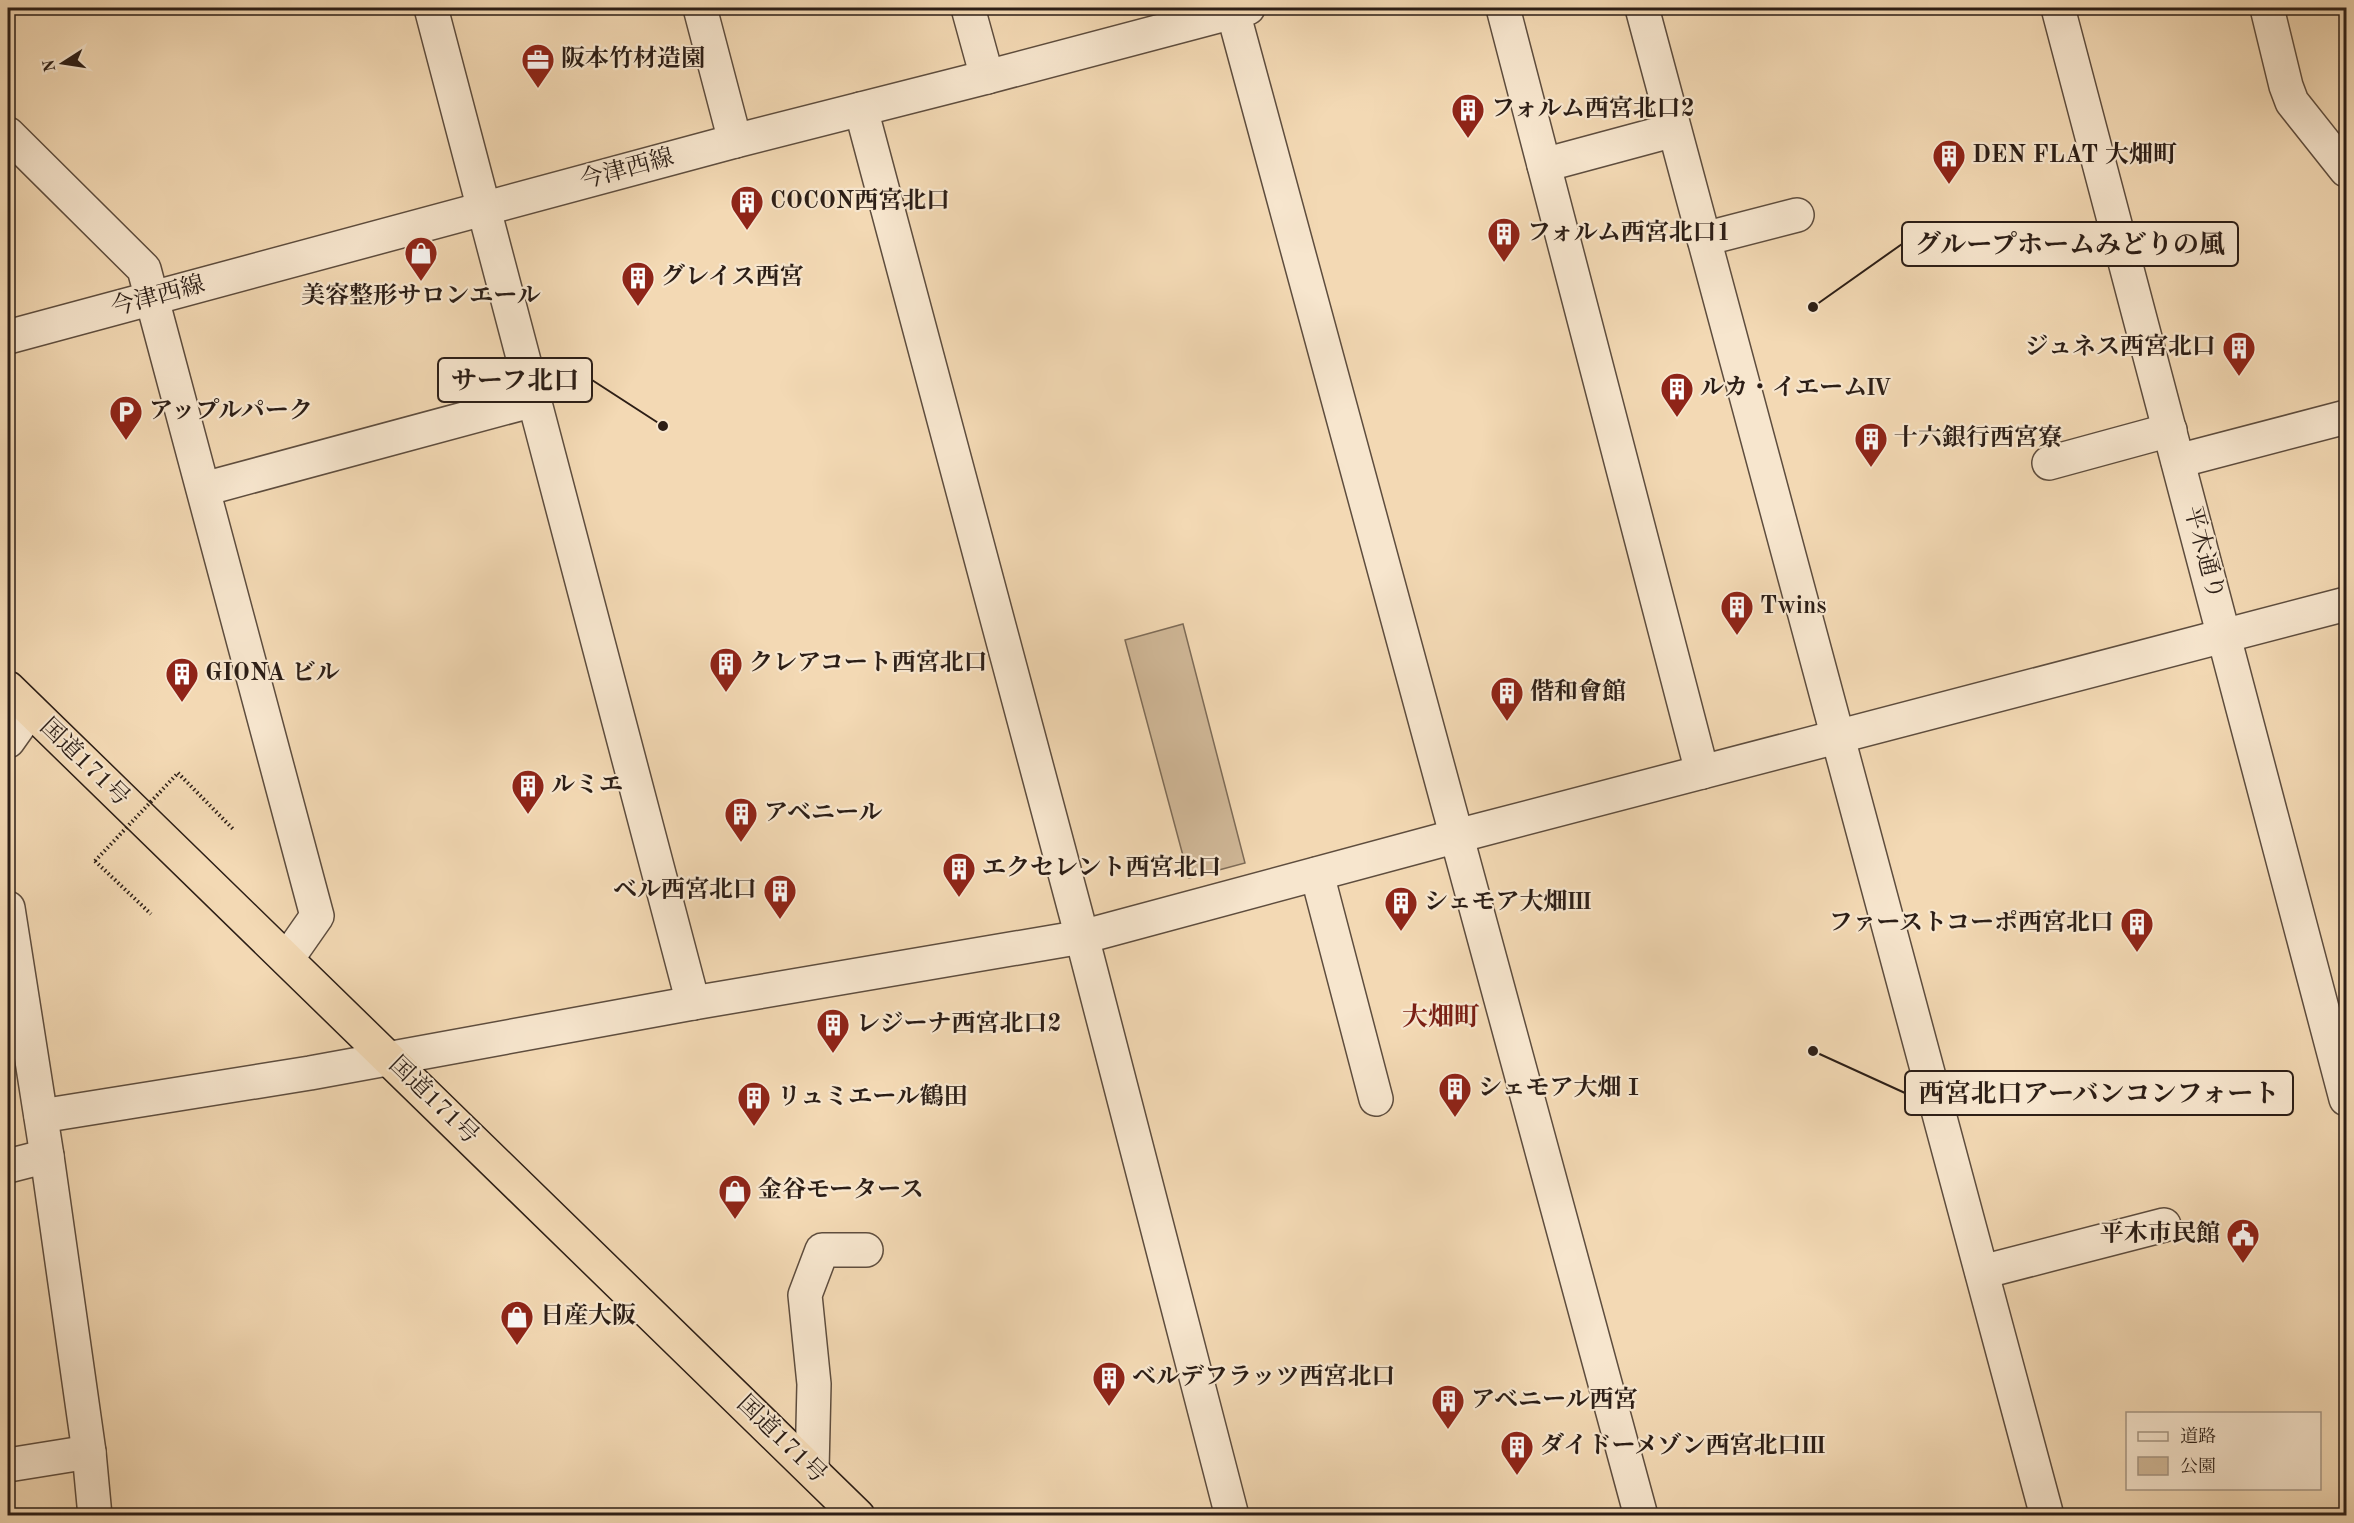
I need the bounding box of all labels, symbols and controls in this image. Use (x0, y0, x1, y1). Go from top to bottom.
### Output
north arrow (33, 33, 93, 93)
office icon: 阪本竹材造園 (520, 42, 556, 89)
place label: 阪本竹材造園 (561, 45, 705, 72)
text: N (41, 57, 59, 73)
building icon: フォルム西宮北口2 (1450, 92, 1486, 139)
place label: フォルム西宮北口2 (1491, 95, 1695, 122)
building icon: DEN FLAT 大畑町 (1931, 138, 1967, 185)
place label: DEN FLAT 大畑町 (1972, 141, 2177, 168)
street label: 今津西線 (577, 143, 676, 194)
building icon: COCON西宮北口 (729, 184, 765, 231)
place label: COCON西宮北口 (770, 187, 950, 214)
building icon: フォルム西宮北口1 (1486, 216, 1522, 263)
place label: フォルム西宮北口1 (1527, 219, 1731, 246)
callout: グループホームみどりの風 (1902, 222, 2238, 266)
text: グループホームみどりの風 (1915, 230, 2225, 259)
shop icon: 美容整形サロンエール (403, 235, 439, 282)
building icon: グレイス西宮 (620, 260, 656, 307)
place label: グレイス西宮 (661, 263, 804, 290)
street label: 今津西線 (108, 270, 207, 321)
place label: 美容整形サロンエール (301, 282, 541, 309)
building icon: ジュネス西宮北口 (2221, 330, 2257, 377)
place label: ジュネス西宮北口 (2024, 333, 2216, 360)
callout: サーフ北口 (438, 358, 592, 402)
text: サーフ北口 (451, 367, 579, 395)
building icon: ルカ・イエームⅣ (1659, 371, 1695, 418)
place label: ルカ・イエームⅣ (1700, 375, 1891, 401)
parking icon: アップルパーク (108, 394, 144, 441)
place label: アップルパーク (149, 398, 313, 424)
building icon: 十六銀行西宮寮 (1853, 421, 1889, 468)
place label: 十六銀行西宮寮 (1894, 424, 2062, 451)
street label: 平木通り (2179, 503, 2230, 602)
building icon: Twins (1719, 589, 1755, 636)
place label: Twins (1760, 595, 1827, 619)
building icon: クレアコート西宮北口 (708, 646, 744, 693)
place label: クレアコート西宮北口 (749, 649, 988, 676)
building icon: GIONA ビル (164, 656, 200, 703)
place label: GIONA ビル (205, 660, 340, 686)
building icon: 偕和會館 (1489, 675, 1525, 722)
place label: 偕和會館 (1530, 678, 1626, 705)
street label: 国道171号 (35, 713, 135, 811)
building icon: ルミエ (510, 768, 546, 815)
place label: ルミエ (551, 774, 623, 798)
building icon: アベニール (723, 796, 759, 843)
place label: アベニール (764, 802, 883, 826)
building icon: エクセレント西宮北口 (941, 851, 977, 898)
place label: エクセレント西宮北口 (982, 854, 1221, 881)
building icon: ベル西宮北口 (762, 873, 798, 920)
place label: ベル西宮北口 (613, 876, 757, 903)
building icon: シェモア大畑Ⅲ (1383, 885, 1419, 932)
place label: シェモア大畑Ⅲ (1424, 888, 1592, 915)
building icon: ファーストコーポ西宮北口 (2119, 906, 2155, 953)
place label: ファーストコーポ西宮北口 (1829, 909, 2114, 936)
district label: 大畑町 (1402, 1003, 1480, 1031)
building icon: レジーナ西宮北口2 (815, 1007, 851, 1054)
place label: レジーナ西宮北口2 (856, 1010, 1061, 1037)
street label: 国道171号 (384, 1051, 484, 1149)
building icon: シェモア大畑Ⅰ (1437, 1071, 1473, 1118)
callout: 西宮北口アーバンコンフォート (1905, 1071, 2293, 1115)
place label: シェモア大畑Ⅰ (1478, 1074, 1646, 1101)
text: 西宮北口アーバンコンフォート (1919, 1079, 2279, 1108)
building icon: リュミエール鶴田 (736, 1080, 772, 1127)
place label: リュミエール鶴田 (777, 1083, 968, 1110)
shop icon: 金谷モータース (717, 1173, 753, 1220)
place label: 金谷モータース (758, 1176, 924, 1203)
public building icon: 平木市民館 (2225, 1217, 2261, 1264)
place label: 平木市民館 (2100, 1220, 2220, 1247)
shop icon: 日産大阪 (499, 1299, 535, 1346)
place label: 日産大阪 (540, 1302, 636, 1329)
building icon: ベルデフラッツ西宮北口 (1091, 1360, 1127, 1407)
place label: ベルデフラッツ西宮北口 (1132, 1363, 1396, 1390)
building icon: アベニール西宮 (1430, 1383, 1466, 1430)
place label: アベニール西宮 (1471, 1386, 1638, 1413)
street label: 国道171号 (732, 1390, 832, 1488)
legend (2126, 1412, 2321, 1490)
text: 道路 (2180, 1426, 2216, 1446)
building icon: ダイドーメゾン西宮北口Ⅲ (1499, 1429, 1535, 1476)
place label: ダイドーメゾン西宮北口Ⅲ (1540, 1432, 1826, 1459)
text: 公園 (2180, 1457, 2216, 1476)

